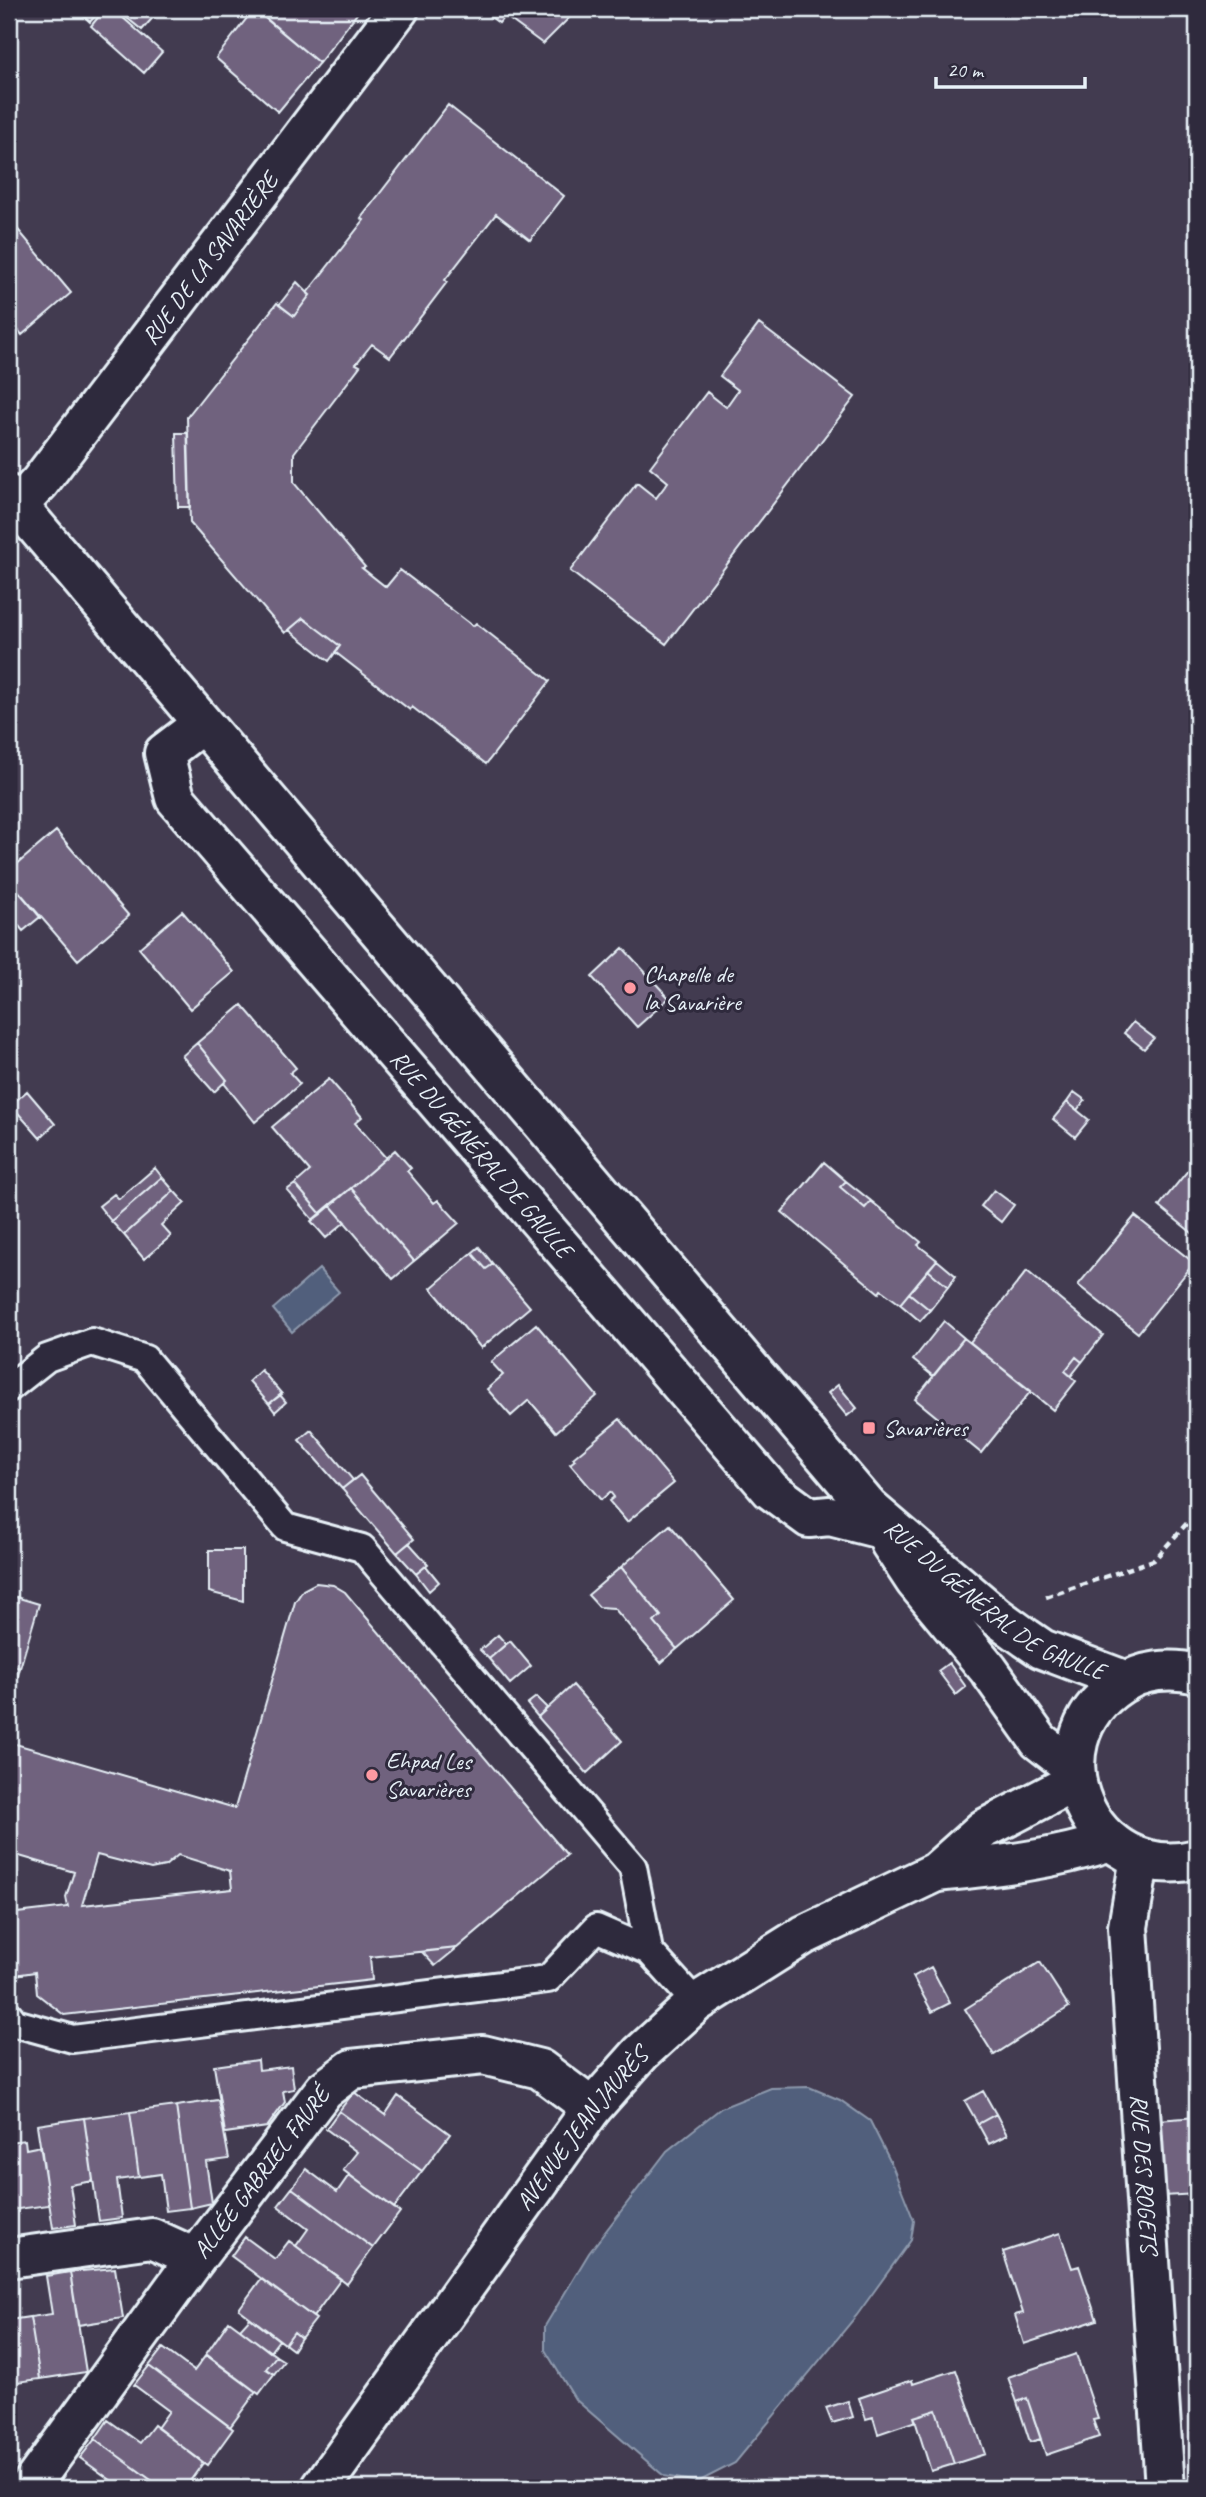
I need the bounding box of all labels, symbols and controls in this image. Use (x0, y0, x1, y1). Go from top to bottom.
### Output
scale bar (936, 46, 1085, 90)
text: 20 m (947, 57, 985, 83)
street label: RUE DE LA SAVARIÈRE (135, 164, 287, 350)
place label: Chapelle de la Savarière (644, 959, 743, 1017)
marker: Chapelle de la Savarière (622, 980, 638, 996)
street label: RUE DU GÉNÉRAL DE GAULLE (384, 1044, 581, 1266)
place label: Savarières (883, 1413, 969, 1443)
marker: Savarières (861, 1420, 877, 1436)
street label: RUE DU GÉNÉRAL DE GAULLE (878, 1513, 1112, 1687)
place label: Ehpad Les Savarières (386, 1746, 474, 1804)
marker: Ehpad Les Savarières (364, 1767, 380, 1783)
street label: AVENUE JEAN JAURÈS (509, 2038, 657, 2216)
street label: ALLÉE GABRIEL FAURÉ (186, 2078, 338, 2264)
street label: RUE DES ROGETS (1124, 2093, 1165, 2258)

